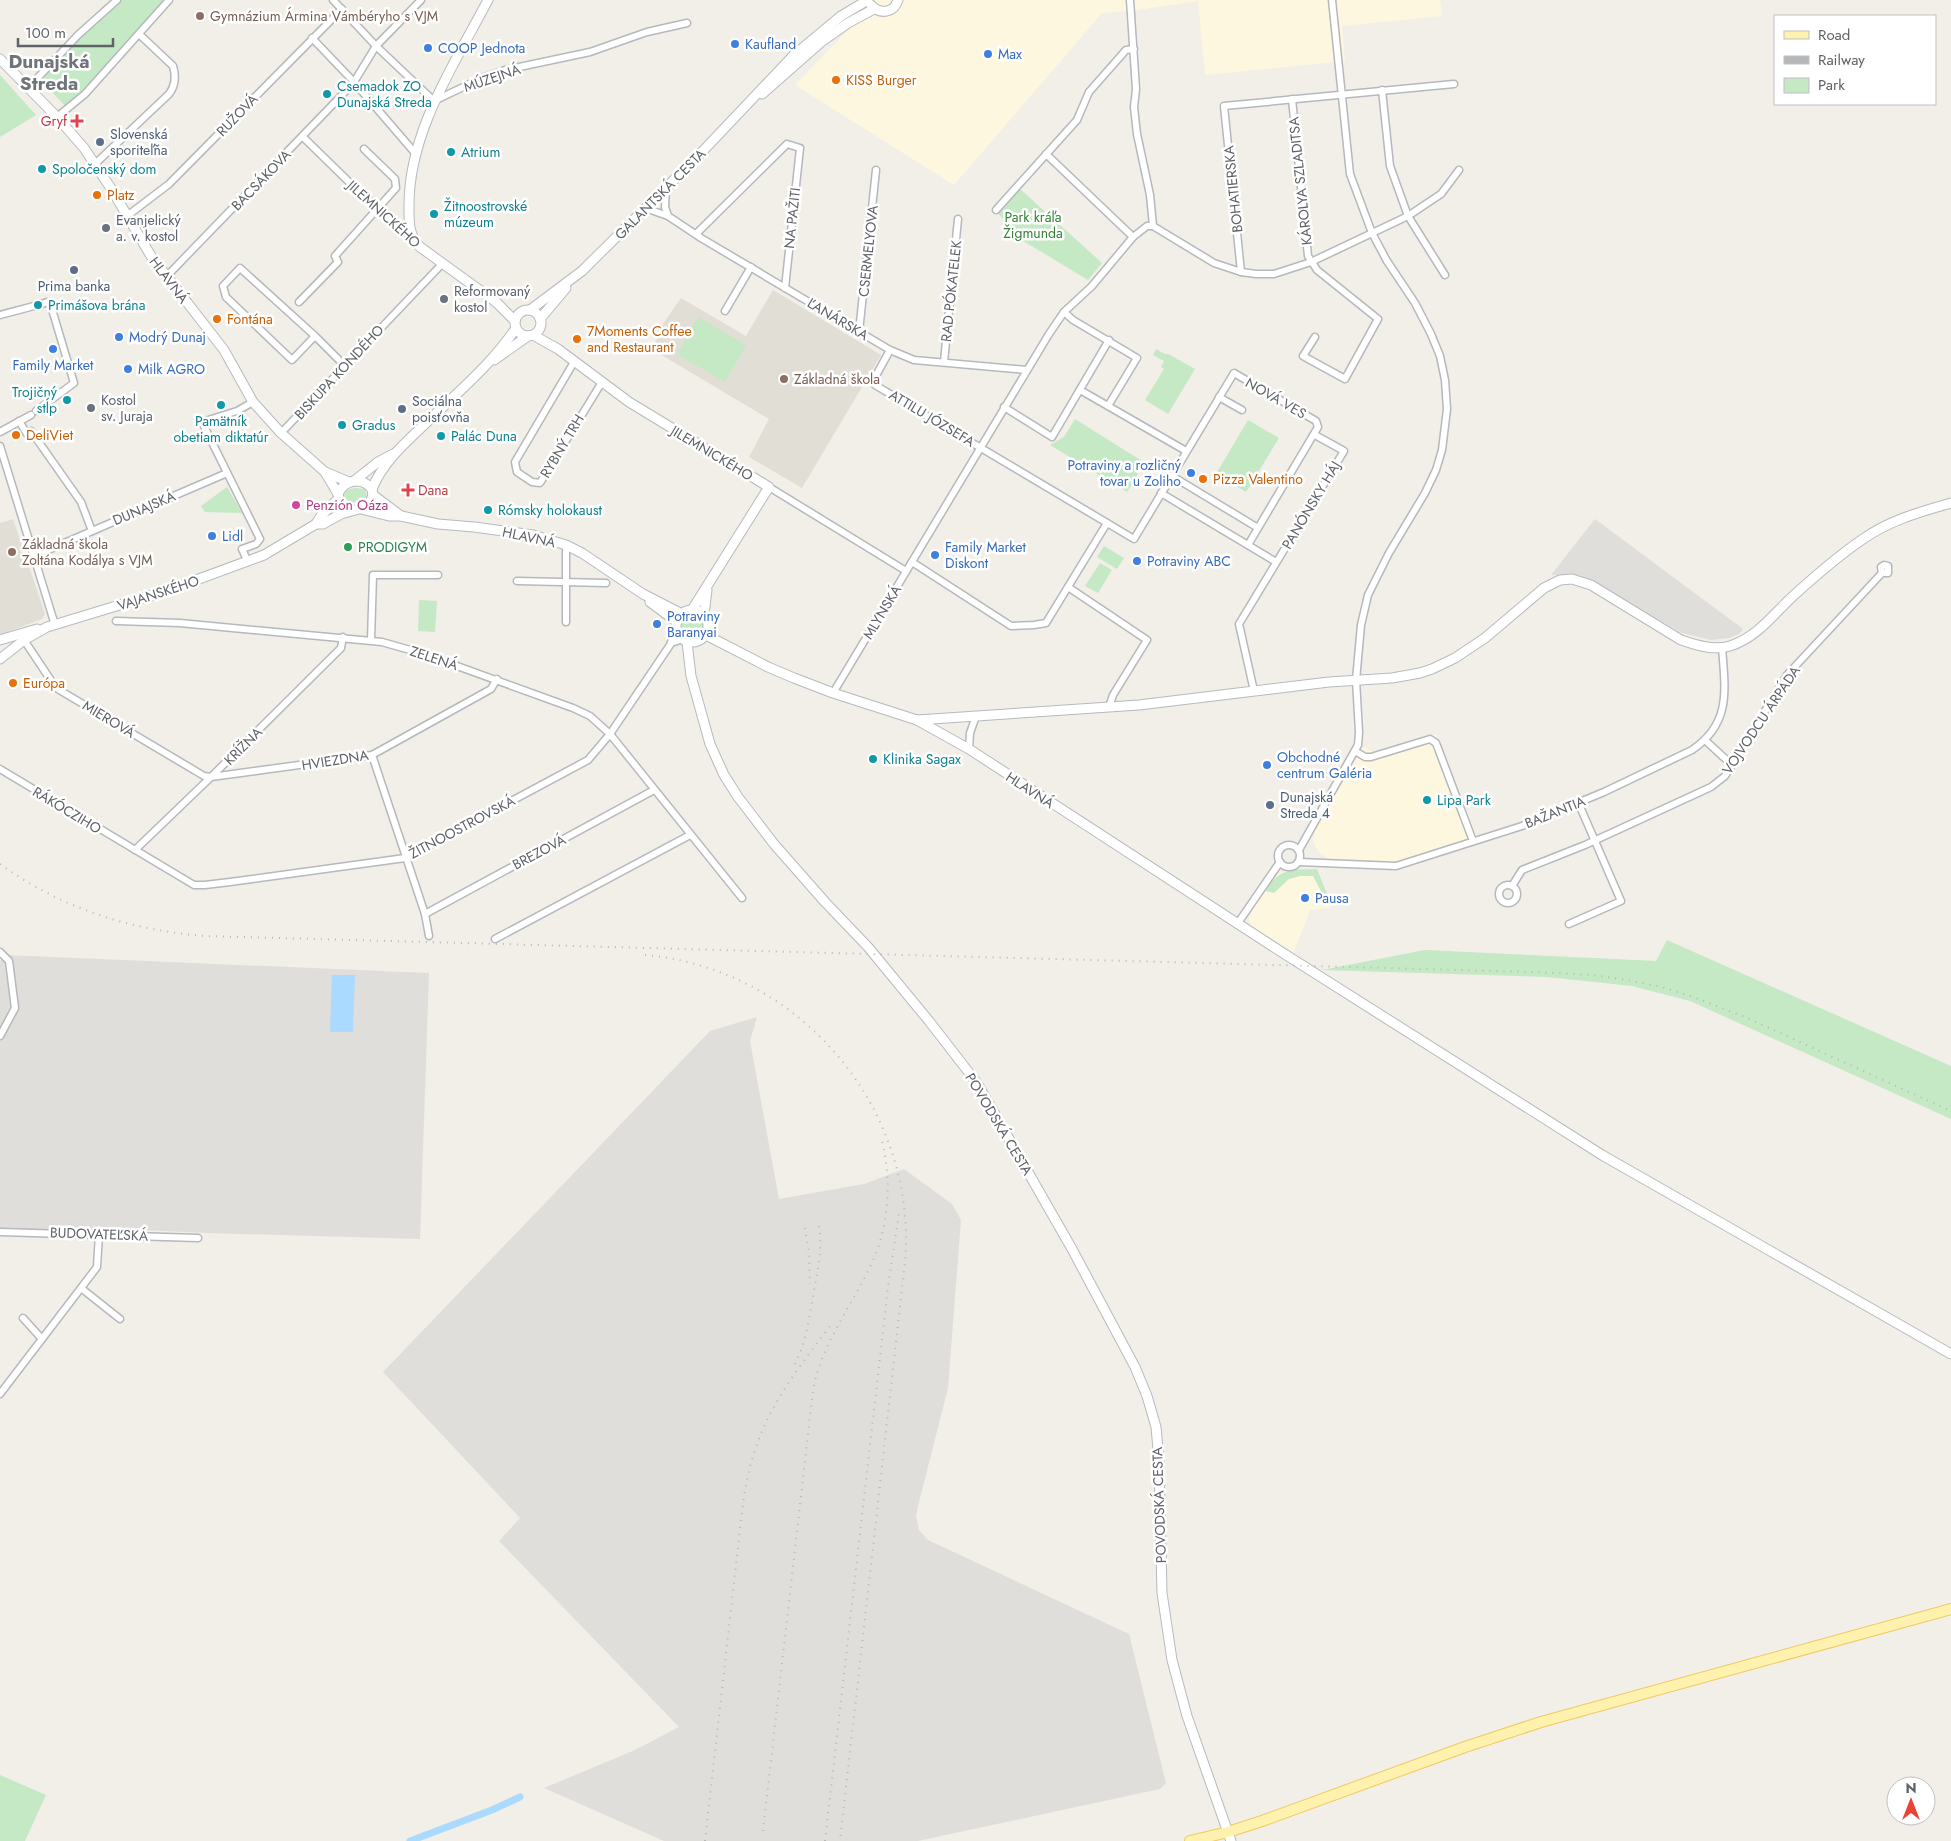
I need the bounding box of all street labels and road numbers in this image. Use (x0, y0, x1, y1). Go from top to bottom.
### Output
street label: MÚZEJNÁ (461, 59, 524, 97)
street label: RUŽOVÁ (212, 89, 263, 141)
street label: KÁROLYA SZLADITSA (1283, 115, 1317, 246)
street label: GALANTSKÁ CESTA (610, 143, 711, 244)
street label: BOHATIERSKA (1218, 144, 1248, 234)
street label: BACSÁKOVA (227, 145, 296, 215)
street label: JILEMNICKÉHO (341, 174, 425, 252)
street label: NA PAŽITI (779, 187, 805, 249)
street label: CSERMELYOVA (853, 203, 883, 298)
street label: RAD PÓKATELEK (936, 239, 966, 343)
street label: HLAVNÁ (145, 252, 194, 308)
street label: ĽANÁRSKA (804, 293, 873, 346)
street label: BISKUPA KONDÉHO (290, 320, 388, 424)
street label: NOVÁ VES (1242, 372, 1310, 424)
street label: ATTILU JÓZSEFA (885, 385, 979, 452)
street label: RYBNÝ TRH (535, 411, 589, 481)
street label: JILEMNICKÉHO (665, 420, 757, 485)
street label: PANÓNSKY HÁJ (1277, 457, 1345, 553)
street label: DUNAJSKÁ (109, 485, 179, 530)
street label: HLAVNÁ (501, 522, 558, 553)
street label: VAJANSKÉHO (115, 570, 201, 616)
street label: MLYNSKÁ (858, 580, 906, 643)
street label: ZELENÁ (407, 641, 461, 675)
street label: VOJVODCU ÁRPÁDA (1717, 661, 1805, 778)
street label: MIEROVÁ (79, 695, 140, 743)
street label: KRÍŽNA (219, 722, 267, 770)
street label: HVIEZDNA (300, 745, 371, 775)
street label: HLAVNÁ (1002, 767, 1059, 813)
street label: RÁKÓCZIHO (29, 782, 105, 838)
street label: ŽITNOOSTROVSKÁ (406, 790, 519, 863)
street label: BAŽANTIA (1522, 791, 1589, 833)
street label: BREZOVÁ (509, 829, 570, 874)
street label: POVODSKÁ CESTA (960, 1069, 1038, 1180)
street label: BUDOVATEĽSKÁ (50, 1222, 149, 1246)
street label: POVODSKÁ CESTA (1147, 1446, 1171, 1563)

